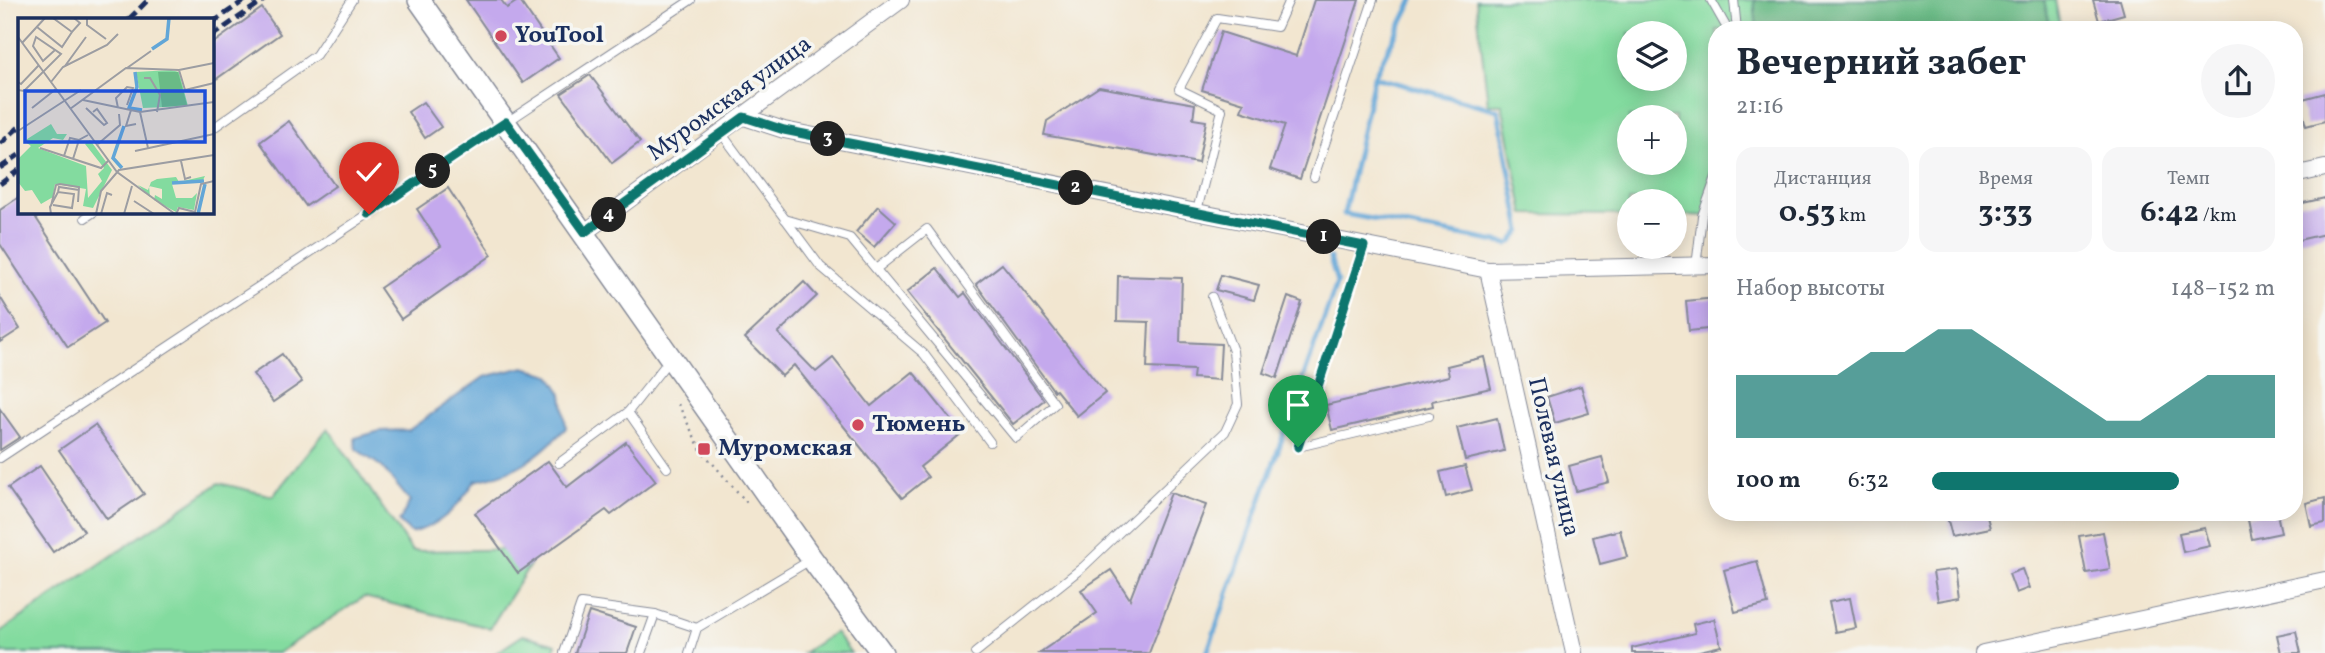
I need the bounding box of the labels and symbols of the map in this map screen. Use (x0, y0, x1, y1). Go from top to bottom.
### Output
inset map (18, 18, 214, 214)
place label: YouTool (515, 19, 604, 53)
marker: YouTool (493, 28, 509, 44)
street label: Муромская улица (641, 28, 819, 170)
pin: 3 (810, 122, 846, 156)
pin (339, 142, 399, 214)
pin: 5 (416, 154, 450, 188)
pin: 2 (1058, 170, 1094, 206)
pin: 4 (592, 198, 626, 232)
pin: 1 (1306, 219, 1342, 254)
street label: Полевая улица (1518, 374, 1588, 540)
pin (1268, 375, 1328, 447)
place label: Тюмень (872, 408, 965, 442)
marker: Тюмень (850, 417, 866, 433)
place label: Муромская (718, 432, 853, 466)
marker: Муромская (696, 441, 712, 457)

